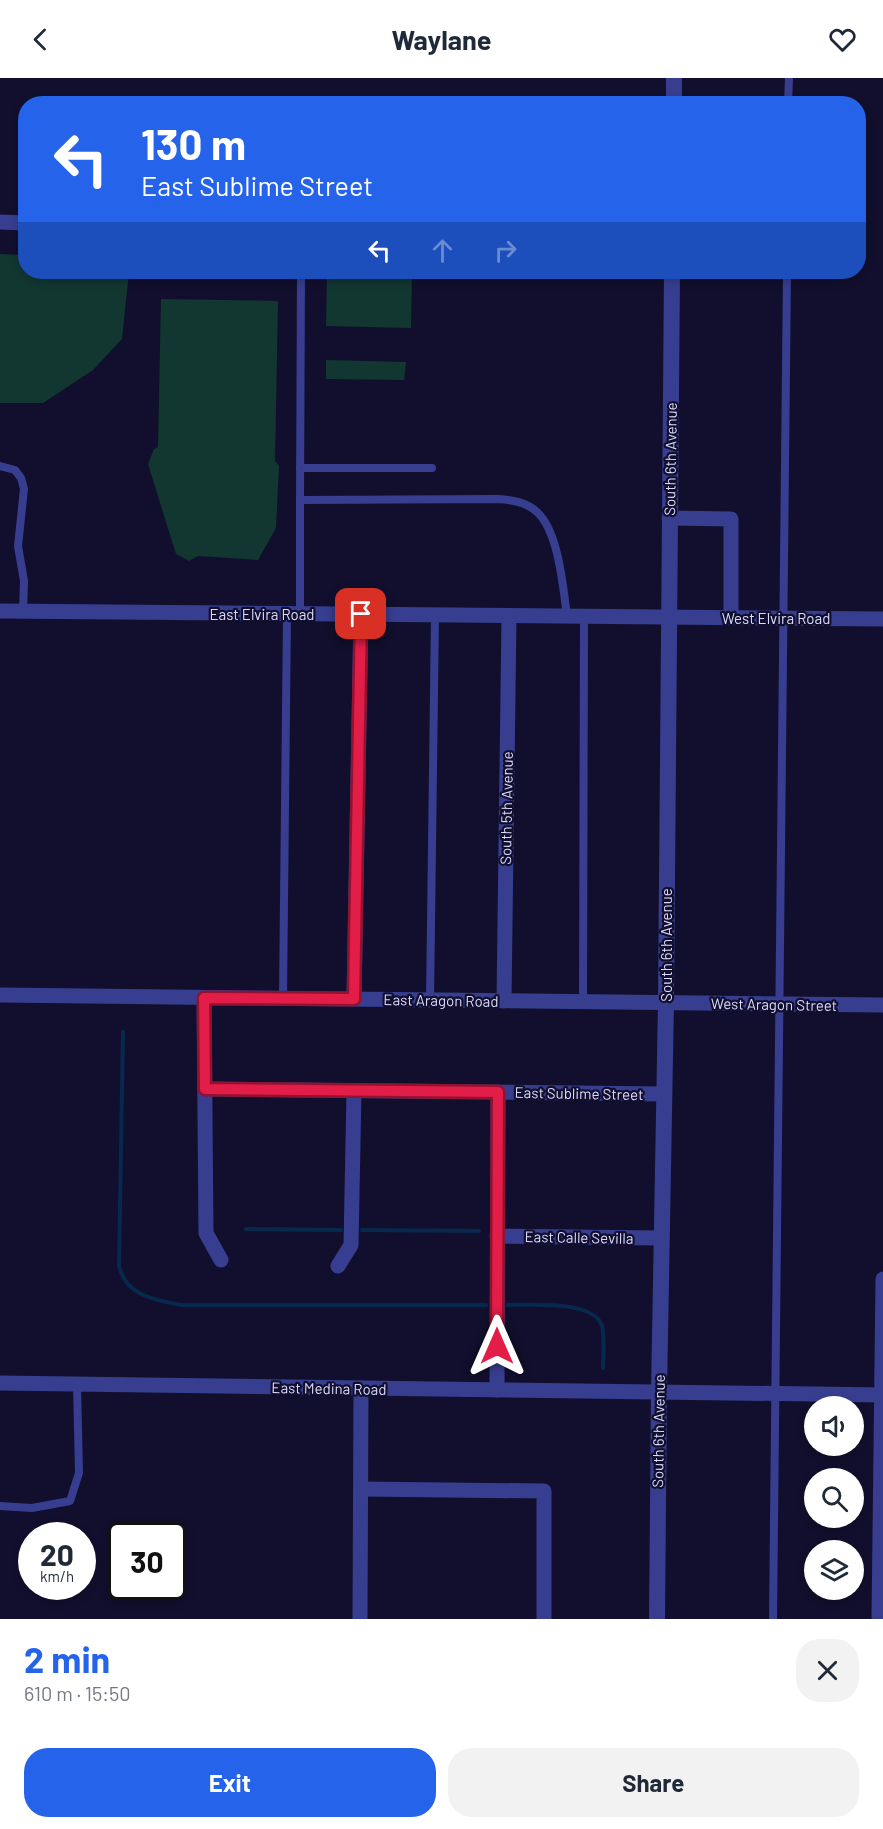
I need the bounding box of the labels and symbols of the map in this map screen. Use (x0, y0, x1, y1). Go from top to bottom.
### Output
street label: South 6th Avenue (660, 402, 680, 516)
pin (335, 588, 386, 639)
street label: East Elvira Road (209, 605, 315, 623)
street label: West Elvira Road (722, 609, 830, 627)
street label: South 5th Avenue (496, 751, 516, 865)
street label: South 6th Avenue (657, 888, 675, 1002)
street label: East Aragon Road (383, 990, 499, 1010)
street label: West Aragon Street (711, 994, 837, 1014)
street label: East Sublime Street (514, 1083, 644, 1103)
street label: East Calle Sevilla (524, 1227, 634, 1247)
position arrow (465, 1314, 529, 1378)
street label: South 6th Avenue (648, 1374, 668, 1488)
street label: East Medina Road (271, 1378, 387, 1398)
speed limit sign: 30 (108, 1522, 186, 1600)

